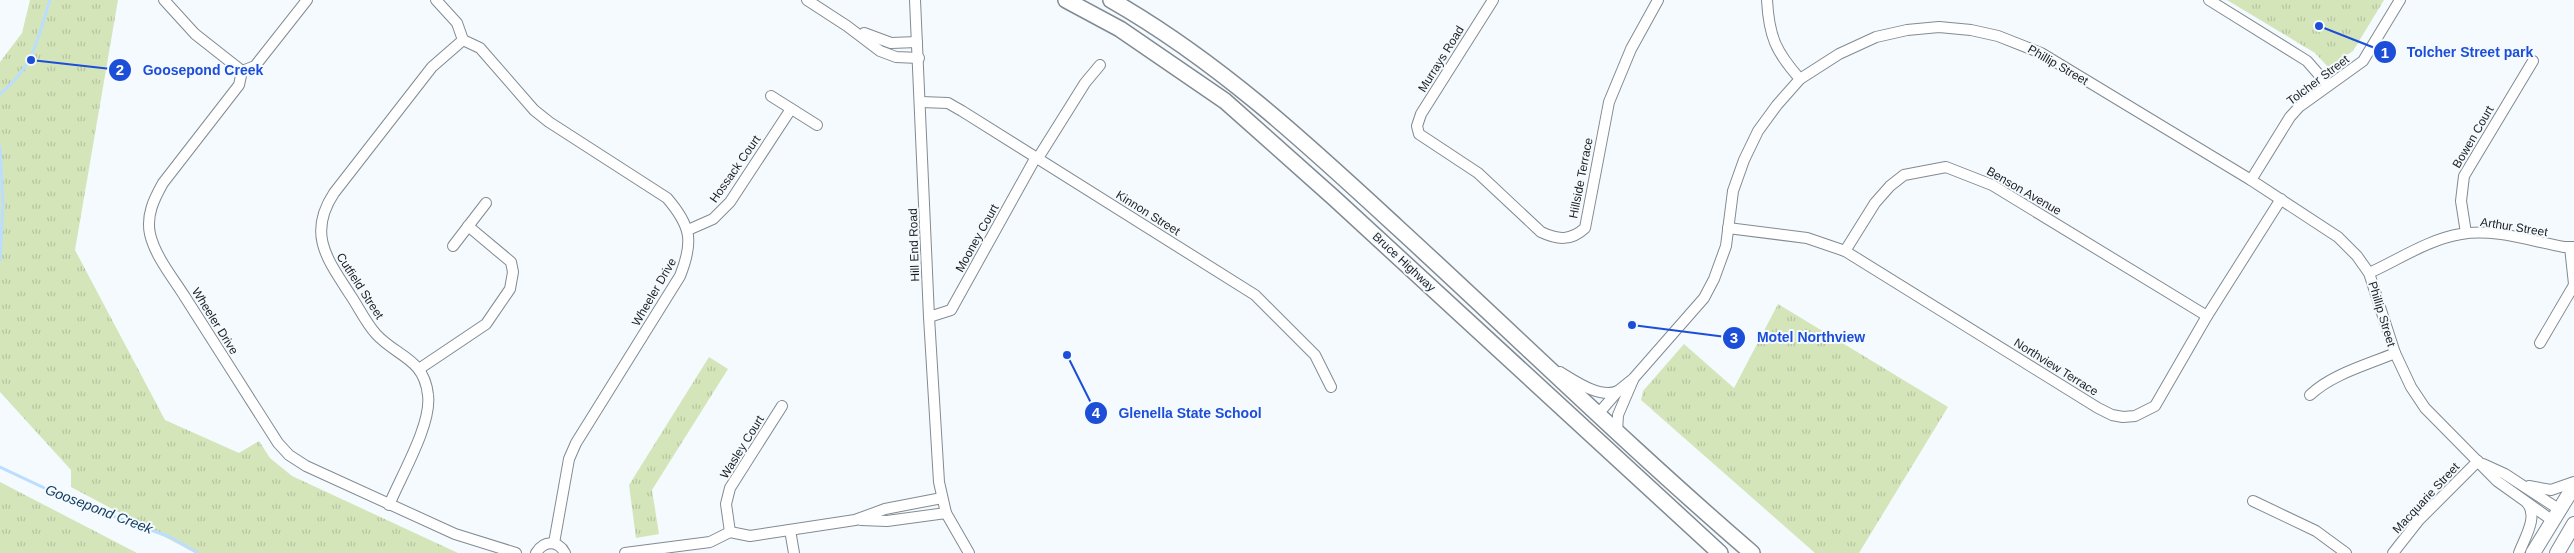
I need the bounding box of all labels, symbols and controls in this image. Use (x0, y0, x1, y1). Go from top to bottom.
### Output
street label: Murrays Road (1415, 23, 1467, 95)
callout: Tolcher Street park (2372, 38, 2544, 67)
street label: Phillip Street (2025, 42, 2091, 88)
text: 1 (2381, 44, 2389, 61)
text: Tolcher Street park (2407, 44, 2533, 60)
street label: Tolcher Street (2284, 52, 2352, 108)
callout: Goosepond Creek (108, 55, 273, 84)
text: 2 (116, 61, 124, 78)
text: Goosepond Creek (143, 62, 263, 78)
street label: Bowen Court (2450, 103, 2497, 171)
street label: Hossack Court (707, 132, 764, 205)
street label: Hillside Terrace (1566, 136, 1596, 219)
street label: Benson Avenue (1984, 164, 2064, 218)
street label: Kinnon Street (1113, 188, 1183, 239)
street label: Mooney Court (953, 201, 1002, 274)
street label: Hill End Road (906, 208, 922, 282)
street label: Arthur Street (2479, 215, 2549, 239)
street label: Bruce Highway (1370, 229, 1438, 295)
street label: Cutfield Street (333, 250, 387, 322)
street label: Wheeler Drive (629, 255, 679, 328)
street label: Phillip Street (2365, 280, 2399, 349)
street label: Wheeler Drive (189, 285, 241, 357)
callout: Motel Northview (1722, 323, 1875, 352)
text: 3 (1730, 329, 1738, 346)
text: Motel Northview (1757, 329, 1865, 345)
street label: Northview Terrace (2011, 335, 2101, 399)
callout: Glenella State School (1083, 398, 1271, 427)
text: 4 (1092, 404, 1101, 421)
text: Glenella State School (1118, 405, 1262, 421)
street label: Wasley Court (717, 412, 767, 481)
street label: Macquarie Street (2390, 459, 2463, 536)
water label: Goosepond Creek (43, 481, 156, 537)

